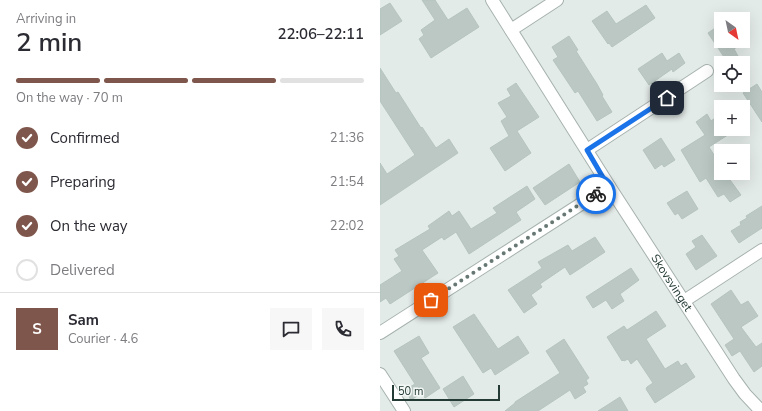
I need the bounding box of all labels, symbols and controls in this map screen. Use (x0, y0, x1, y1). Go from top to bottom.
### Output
text: Arriving in (16, 10, 76, 28)
north arrow (714, 12, 750, 48)
map controls (714, 12, 750, 180)
text: 22:06–22:11 (277, 24, 364, 44)
text: 2 min (16, 25, 82, 60)
button: locate (714, 56, 750, 92)
pin (650, 81, 684, 115)
icon: home (656, 87, 678, 109)
text: On the way · 70 m (16, 89, 123, 107)
button: + (714, 100, 750, 136)
icon: check (16, 127, 38, 149)
text: Confirmed (50, 128, 120, 148)
text: 21:36 (330, 129, 364, 147)
button: − (714, 144, 750, 180)
icon: check (16, 171, 38, 193)
text: Preparing (50, 172, 115, 192)
text: 21:54 (330, 173, 364, 191)
courier (576, 174, 616, 214)
icon: bike (585, 183, 607, 205)
icon: check (16, 215, 38, 237)
text: On the way (50, 216, 128, 236)
text: 22:02 (330, 217, 364, 235)
street label: Skovsvinget (647, 251, 696, 315)
text: Delivered (50, 260, 115, 280)
pin (414, 283, 448, 317)
icon: bag (420, 289, 442, 311)
button: chat (270, 308, 312, 350)
button: phone (322, 308, 364, 350)
text: Sam (68, 310, 99, 330)
text: S (32, 319, 42, 339)
text: Courier · 4.6 (68, 330, 138, 348)
scale bar (392, 383, 500, 402)
text: 50 m (398, 384, 423, 399)

